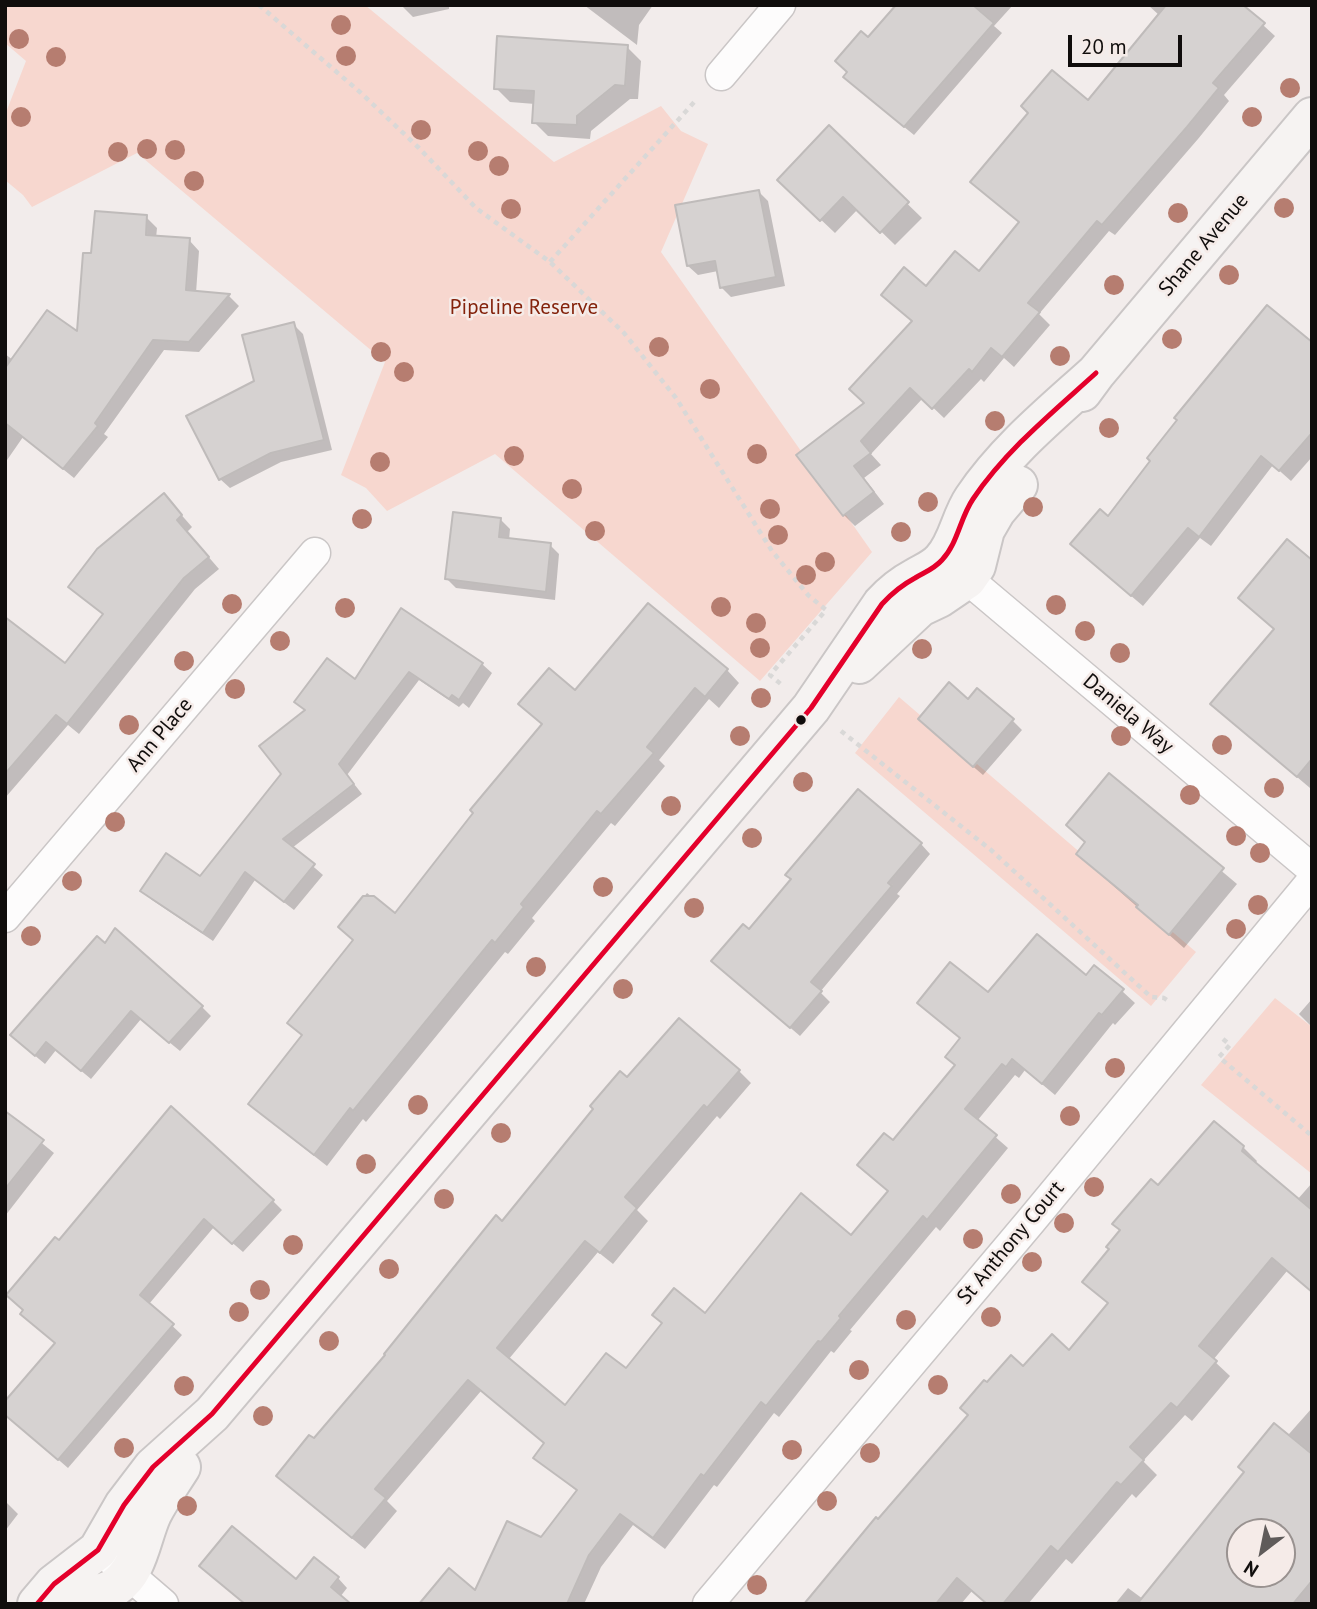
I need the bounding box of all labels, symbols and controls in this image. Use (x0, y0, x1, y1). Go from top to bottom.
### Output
scale bar (1072, 21, 1186, 65)
text: 20 m (1081, 33, 1127, 60)
street label: Shane Avenue (1154, 188, 1254, 302)
park label: Pipeline Reserve (450, 295, 598, 321)
street label: Daniela Way (1077, 669, 1179, 759)
street label: Ann Place (122, 693, 198, 777)
unlabelled marker (794, 713, 808, 727)
street label: St Anthony Court (952, 1176, 1070, 1310)
north arrow (1226, 1518, 1296, 1588)
text: N (1239, 1556, 1263, 1583)

